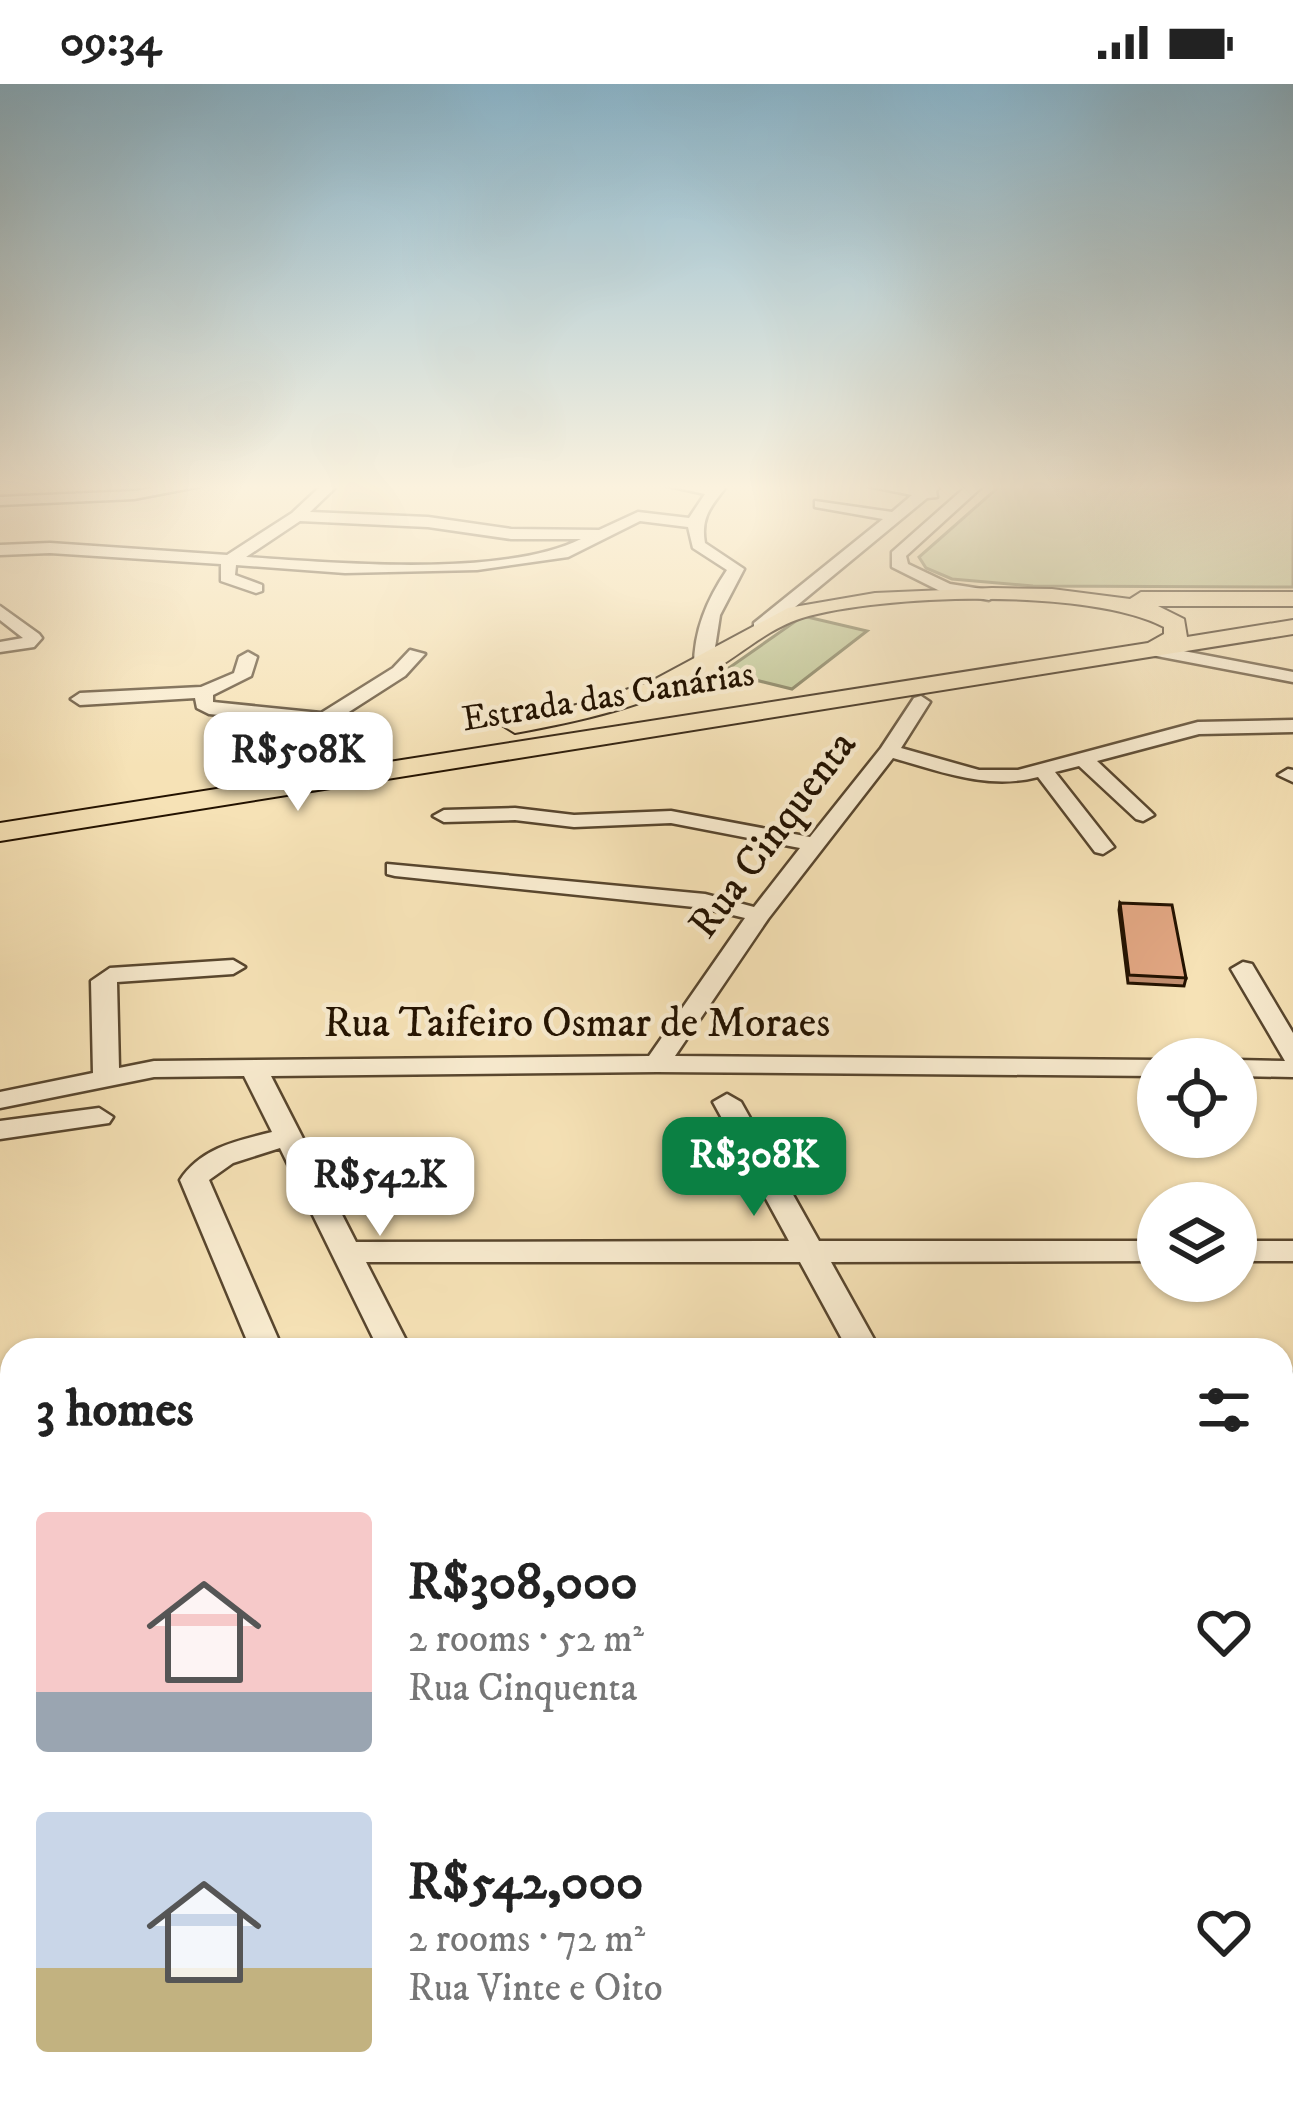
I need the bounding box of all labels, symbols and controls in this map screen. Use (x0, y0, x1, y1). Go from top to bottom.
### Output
text: 09:34 (60, 14, 161, 70)
street label: Estrada das Canárias (459, 652, 757, 742)
pin: R$508K (200, 712, 396, 814)
street label: Rua Cinquenta (678, 721, 868, 949)
text: R$508K (231, 726, 365, 775)
street label: Rua Taifeiro Osmar de Moraes (324, 998, 830, 1050)
map controls (1137, 1038, 1257, 1302)
button: locate (1137, 1038, 1257, 1158)
pin: R$308K (656, 1117, 852, 1219)
text: R$308K (689, 1131, 819, 1180)
pin: R$542K (282, 1137, 478, 1239)
text: R$542K (313, 1151, 447, 1200)
button: layers (1137, 1182, 1257, 1302)
icon: filters (1191, 1377, 1257, 1443)
text: 3 homes (36, 1378, 194, 1442)
text: R$308,000 (408, 1551, 638, 1615)
icon: home (132, 1560, 276, 1704)
icon: heart (1191, 1599, 1257, 1665)
text: 2 rooms · 52 m² (408, 1615, 644, 1664)
text: Rua Cinquenta (408, 1664, 637, 1713)
text: R$542,000 (408, 1851, 643, 1915)
icon: home (132, 1860, 276, 2004)
icon: heart (1191, 1899, 1257, 1965)
text: 2 rooms · 72 m² (408, 1915, 645, 1964)
text: Rua Vinte e Oito (408, 1964, 663, 2013)

